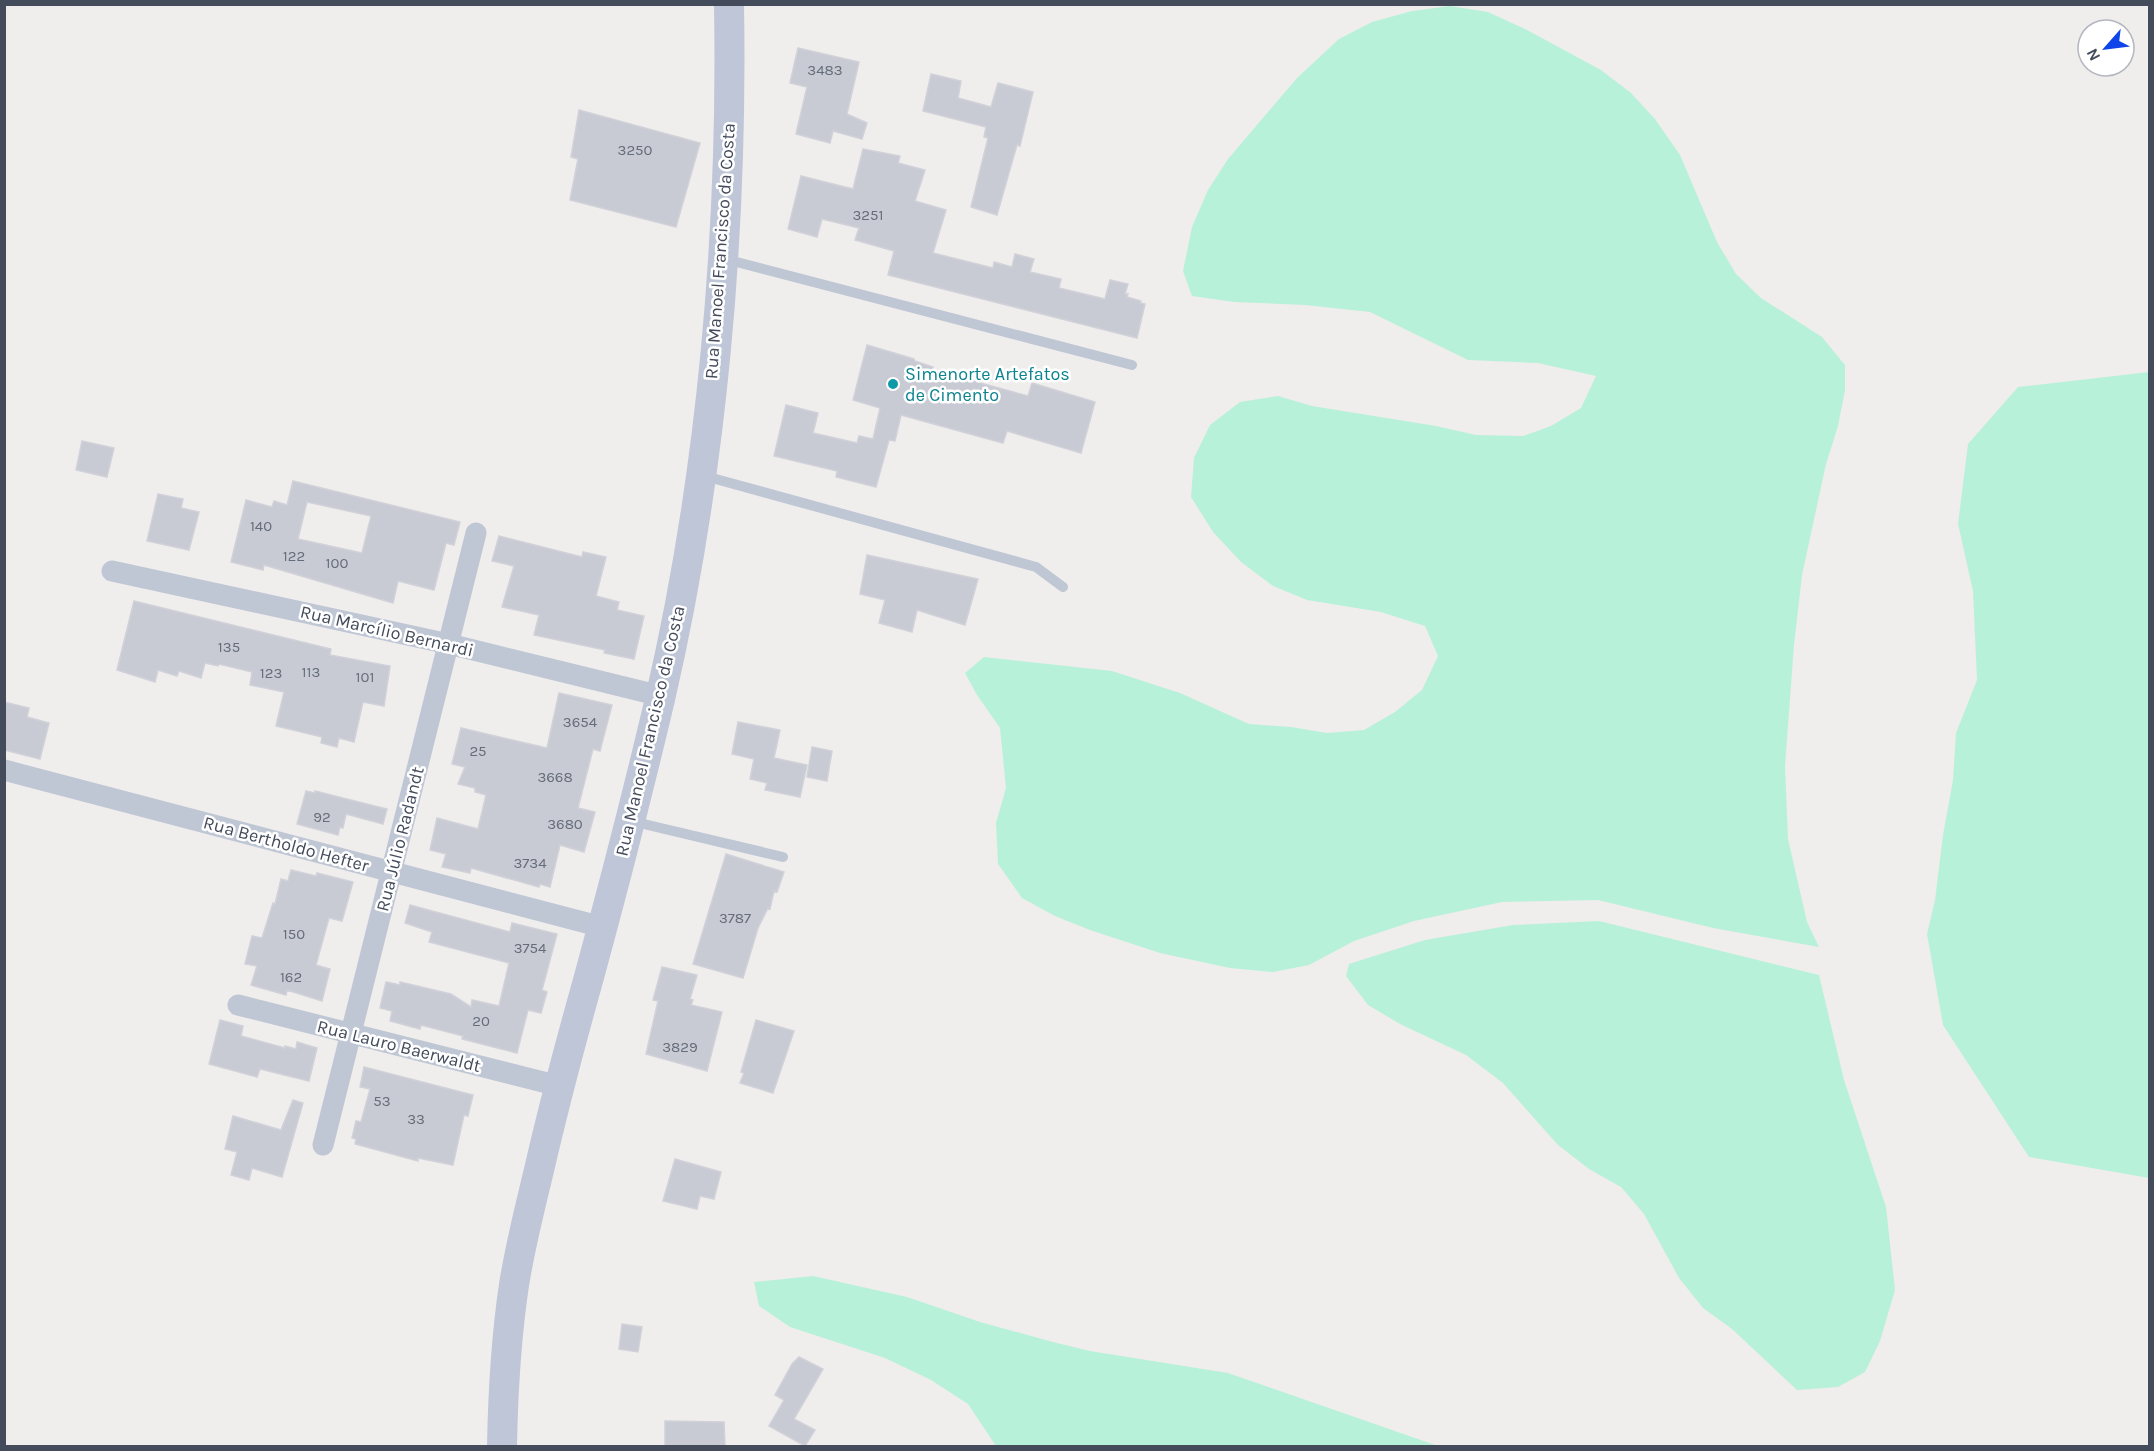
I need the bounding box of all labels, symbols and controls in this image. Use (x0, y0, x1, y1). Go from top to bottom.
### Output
north arrow (2076, 18, 2136, 78)
text: N (2082, 45, 2104, 64)
house number: 3483 (807, 61, 843, 79)
street label: Rua Manoel Francisco da Costa (700, 122, 740, 380)
house number: 3250 (618, 141, 653, 159)
house number: 3251 (853, 206, 883, 224)
place label: Simenorte Artefatos de Cimento (905, 363, 1070, 406)
marker: Simenorte Artefatos de Cimento (886, 377, 900, 391)
house number: 140 (250, 517, 272, 535)
house number: 122 (283, 547, 305, 565)
house number: 100 (326, 554, 348, 572)
street label: Rua Marcílio Bernardi (298, 600, 476, 662)
street label: Rua Manoel Francisco da Costa (610, 604, 690, 858)
house number: 135 (218, 638, 240, 656)
house number: 113 (302, 663, 320, 681)
house number: 123 (260, 664, 282, 682)
house number: 101 (356, 668, 374, 686)
house number: 3654 (563, 713, 598, 731)
house number: 25 (469, 742, 487, 760)
street label: Rua Júlio Radandt (371, 764, 429, 914)
house number: 3668 (537, 768, 573, 786)
house number: 92 (313, 808, 331, 826)
street label: Rua Bertholdo Hefter (201, 811, 372, 877)
house number: 3680 (547, 815, 583, 833)
house number: 3734 (513, 854, 547, 872)
house number: 3787 (719, 909, 751, 927)
house number: 150 (283, 925, 305, 943)
house number: 3754 (514, 939, 547, 957)
house number: 162 (280, 968, 302, 986)
house number: 20 (472, 1012, 490, 1030)
street label: Rua Lauro Baerwaldt (315, 1015, 483, 1077)
house number: 3829 (662, 1038, 698, 1056)
house number: 53 (373, 1092, 391, 1110)
house number: 33 (407, 1110, 425, 1128)

